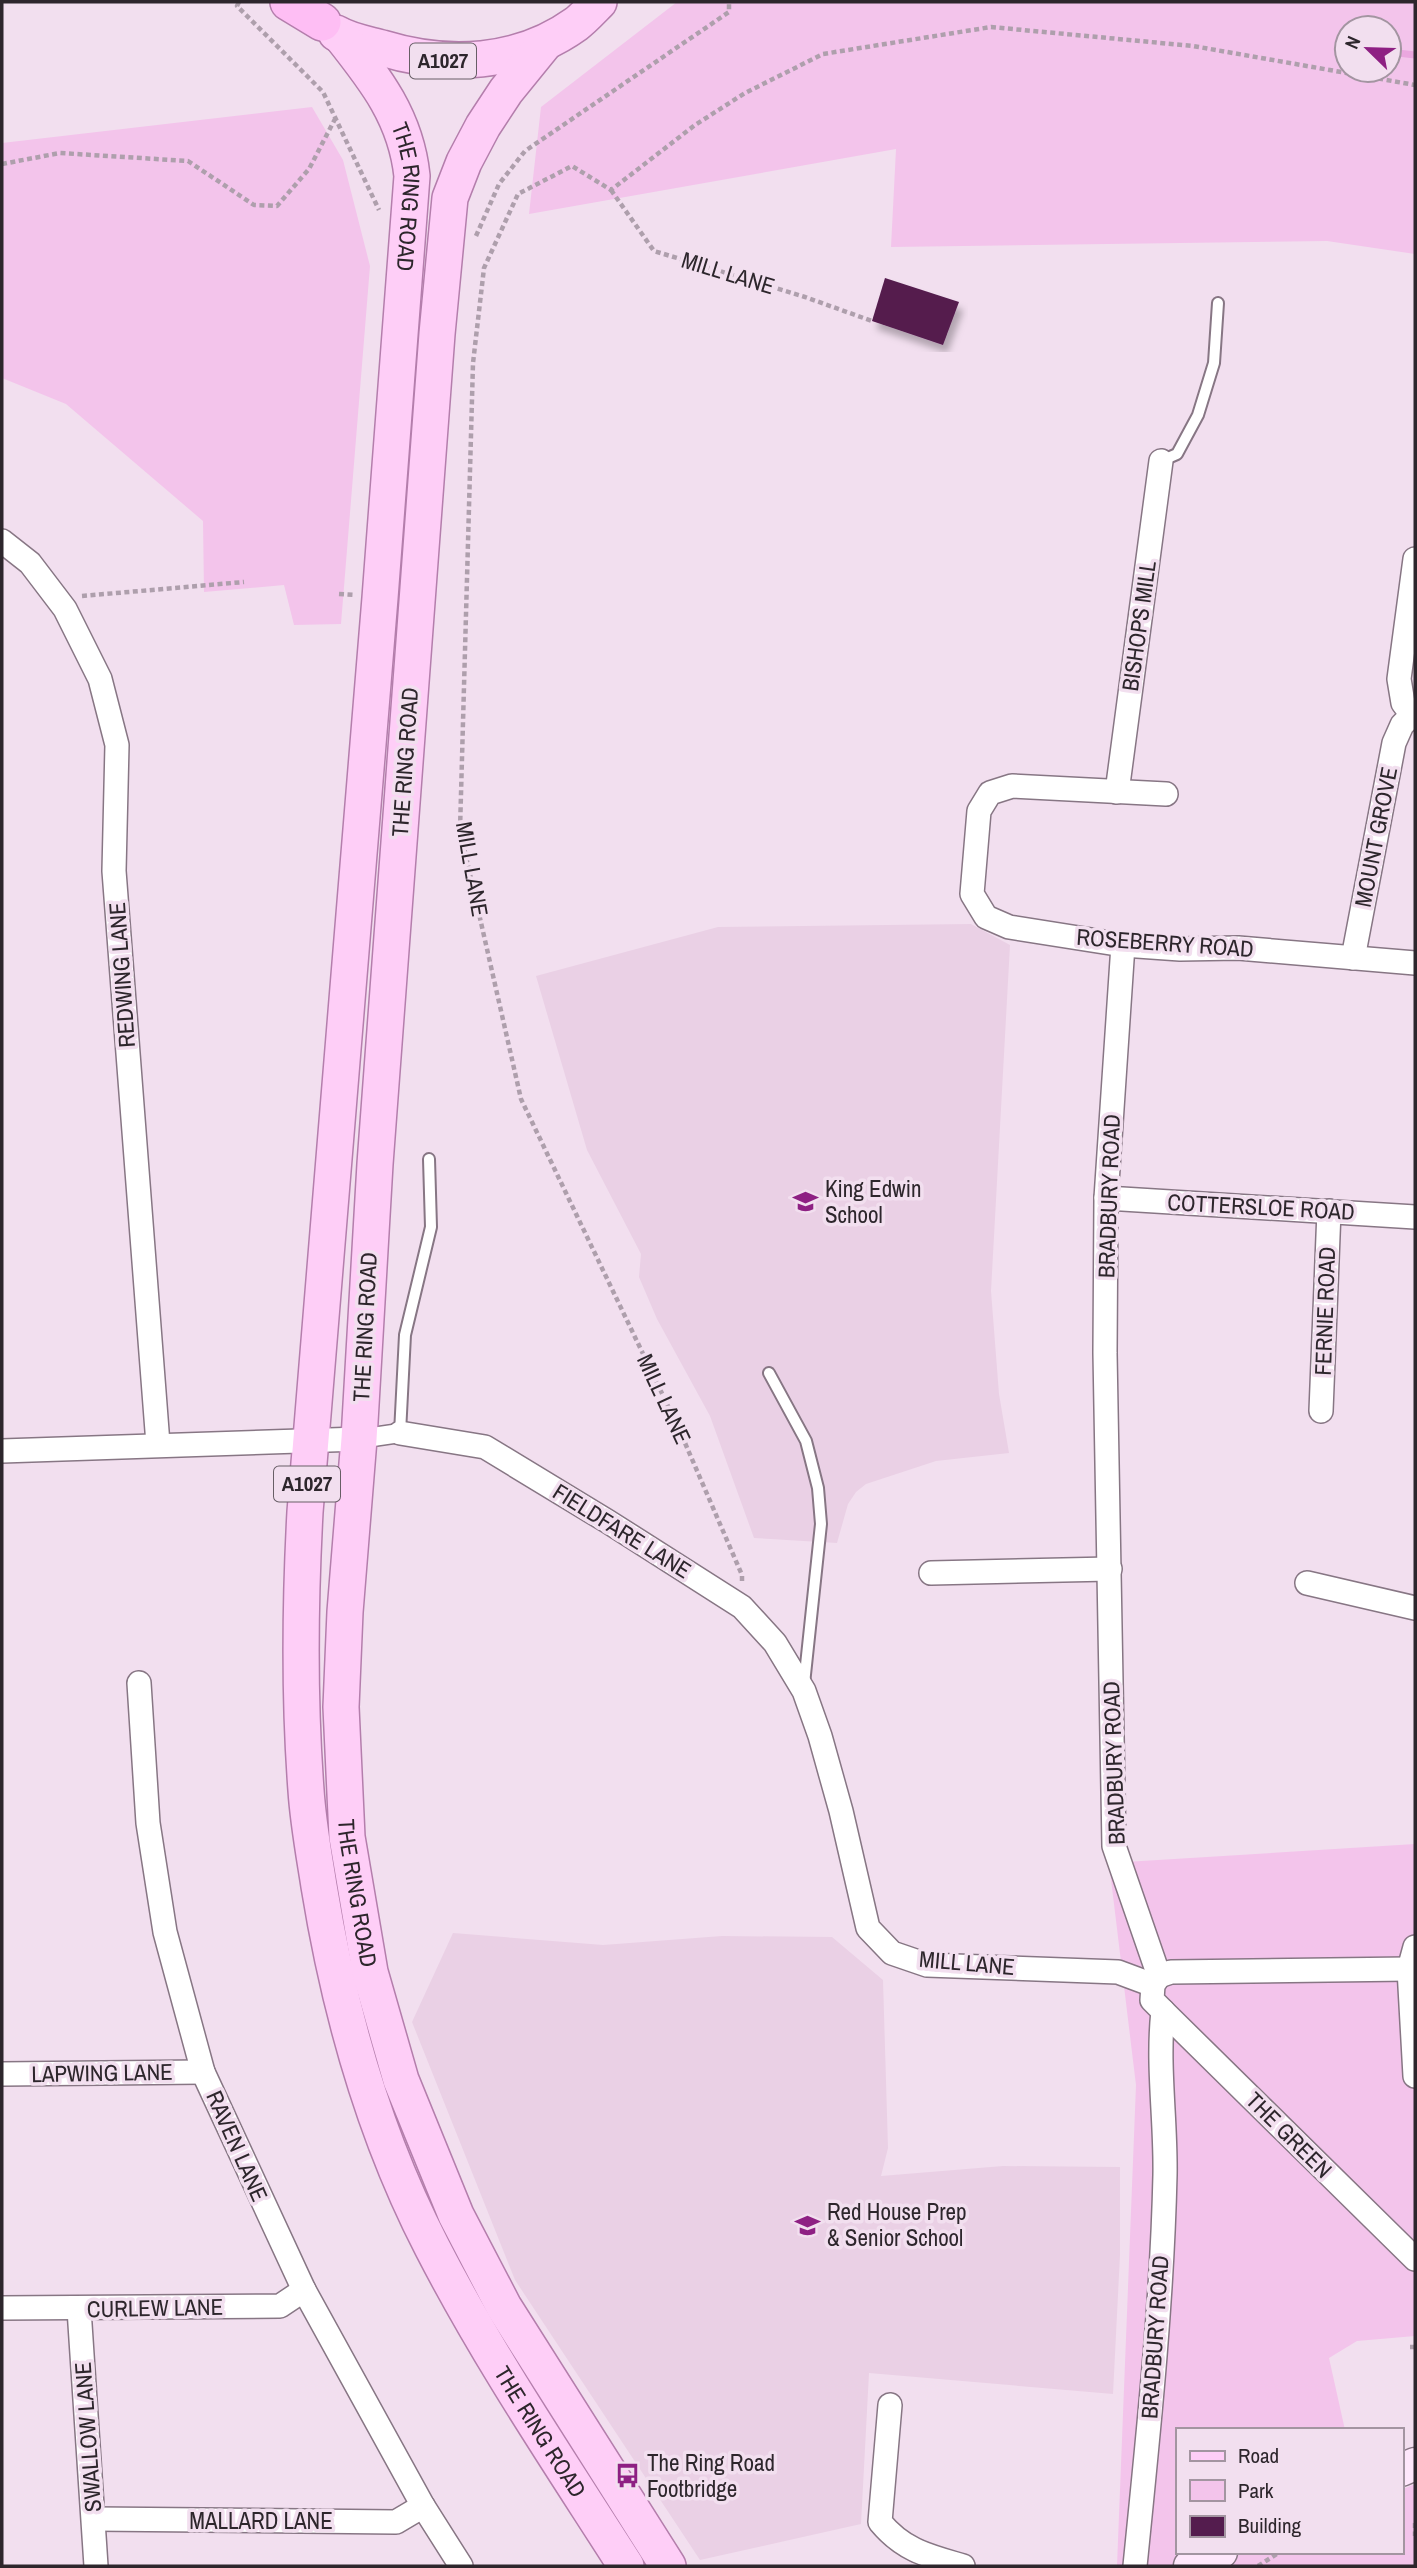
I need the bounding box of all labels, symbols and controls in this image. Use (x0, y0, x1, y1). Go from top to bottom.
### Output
north arrow (1333, 14, 1403, 84)
text: N (1338, 32, 1367, 53)
road number: A1027 (410, 43, 476, 78)
street label: THE RING ROAD (385, 118, 428, 272)
street label: MILL LANE (678, 244, 778, 301)
street label: BISHOPS MILL (1114, 558, 1163, 693)
street label: THE RING ROAD (384, 686, 425, 838)
street label: MOUNT GROVE (1347, 764, 1404, 910)
street label: MILL LANE (449, 819, 496, 919)
street label: REDWING LANE (101, 901, 142, 1049)
street label: ROSEBERRY ROAD (1075, 921, 1255, 964)
street label: BRADBURY ROAD (1090, 1114, 1127, 1278)
place label: King Edwin School (825, 1173, 921, 1230)
street label: COTTERSLOE ROAD (1167, 1186, 1356, 1227)
school or university icon: King Edwin School (791, 1188, 819, 1216)
street label: FERNIE ROAD (1307, 1246, 1342, 1376)
street label: THE RING ROAD (345, 1251, 384, 1403)
street label: MILL LANE (630, 1349, 699, 1449)
road number: A1027 (274, 1466, 340, 1502)
street label: FIELDFARE LANE (547, 1476, 697, 1585)
street label: BRADBURY ROAD (1095, 1681, 1132, 1845)
street label: THE RING ROAD (331, 1818, 385, 1969)
street label: MILL LANE (918, 1943, 1016, 1982)
street label: LAPWING LANE (31, 2056, 173, 2089)
street label: THE GREEN (1239, 2085, 1339, 2185)
street label: RAVEN LANE (199, 2086, 276, 2206)
place label: Red House Prep & Senior School (827, 2196, 966, 2253)
school or university icon: Red House Prep & Senior School (793, 2211, 821, 2239)
street label: BRADBURY ROAD (1133, 2254, 1176, 2420)
street label: CURLEW LANE (87, 2291, 223, 2324)
street label: THE RING ROAD (488, 2360, 594, 2503)
street label: SWALLOW LANE (67, 2361, 108, 2513)
legend (1176, 2428, 1403, 2554)
text: Road (1238, 2441, 1279, 2470)
place label: The Ring Road Footbridge (647, 2447, 775, 2504)
bus stop icon: The Ring Road Footbridge (613, 2462, 641, 2490)
text: Park (1238, 2476, 1274, 2505)
street label: MALLARD LANE (189, 2505, 333, 2536)
text: Building (1238, 2511, 1302, 2540)

